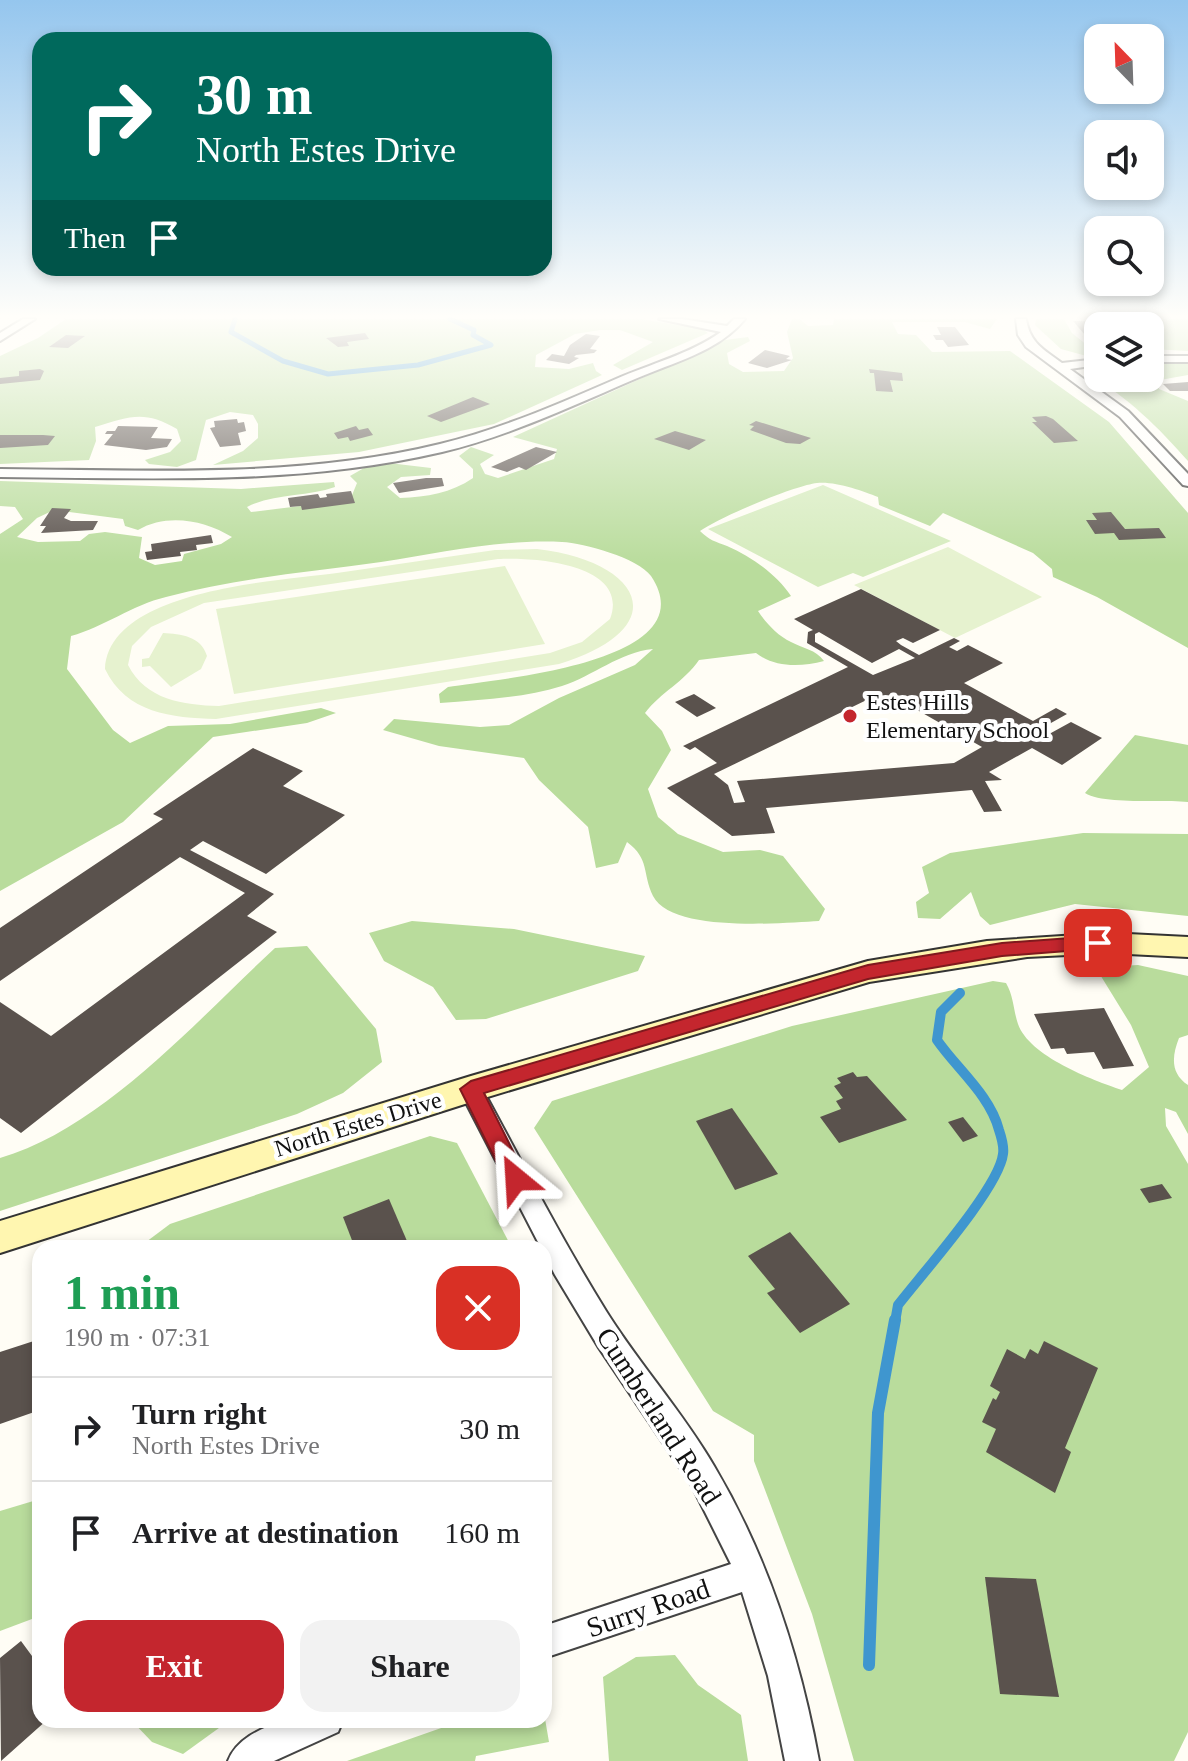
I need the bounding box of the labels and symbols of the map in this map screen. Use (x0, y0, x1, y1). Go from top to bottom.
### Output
north arrow (1084, 24, 1164, 104)
place label: Estes Hills Elementary School (866, 689, 1050, 743)
marker: Estes Hills Elementary School (841, 707, 859, 725)
pin (1064, 909, 1132, 977)
street label: North Estes Drive (271, 1086, 445, 1162)
position arrow (474, 1137, 558, 1221)
street label: Cumberland Road (590, 1322, 728, 1510)
street label: Surry Road (582, 1572, 714, 1644)

